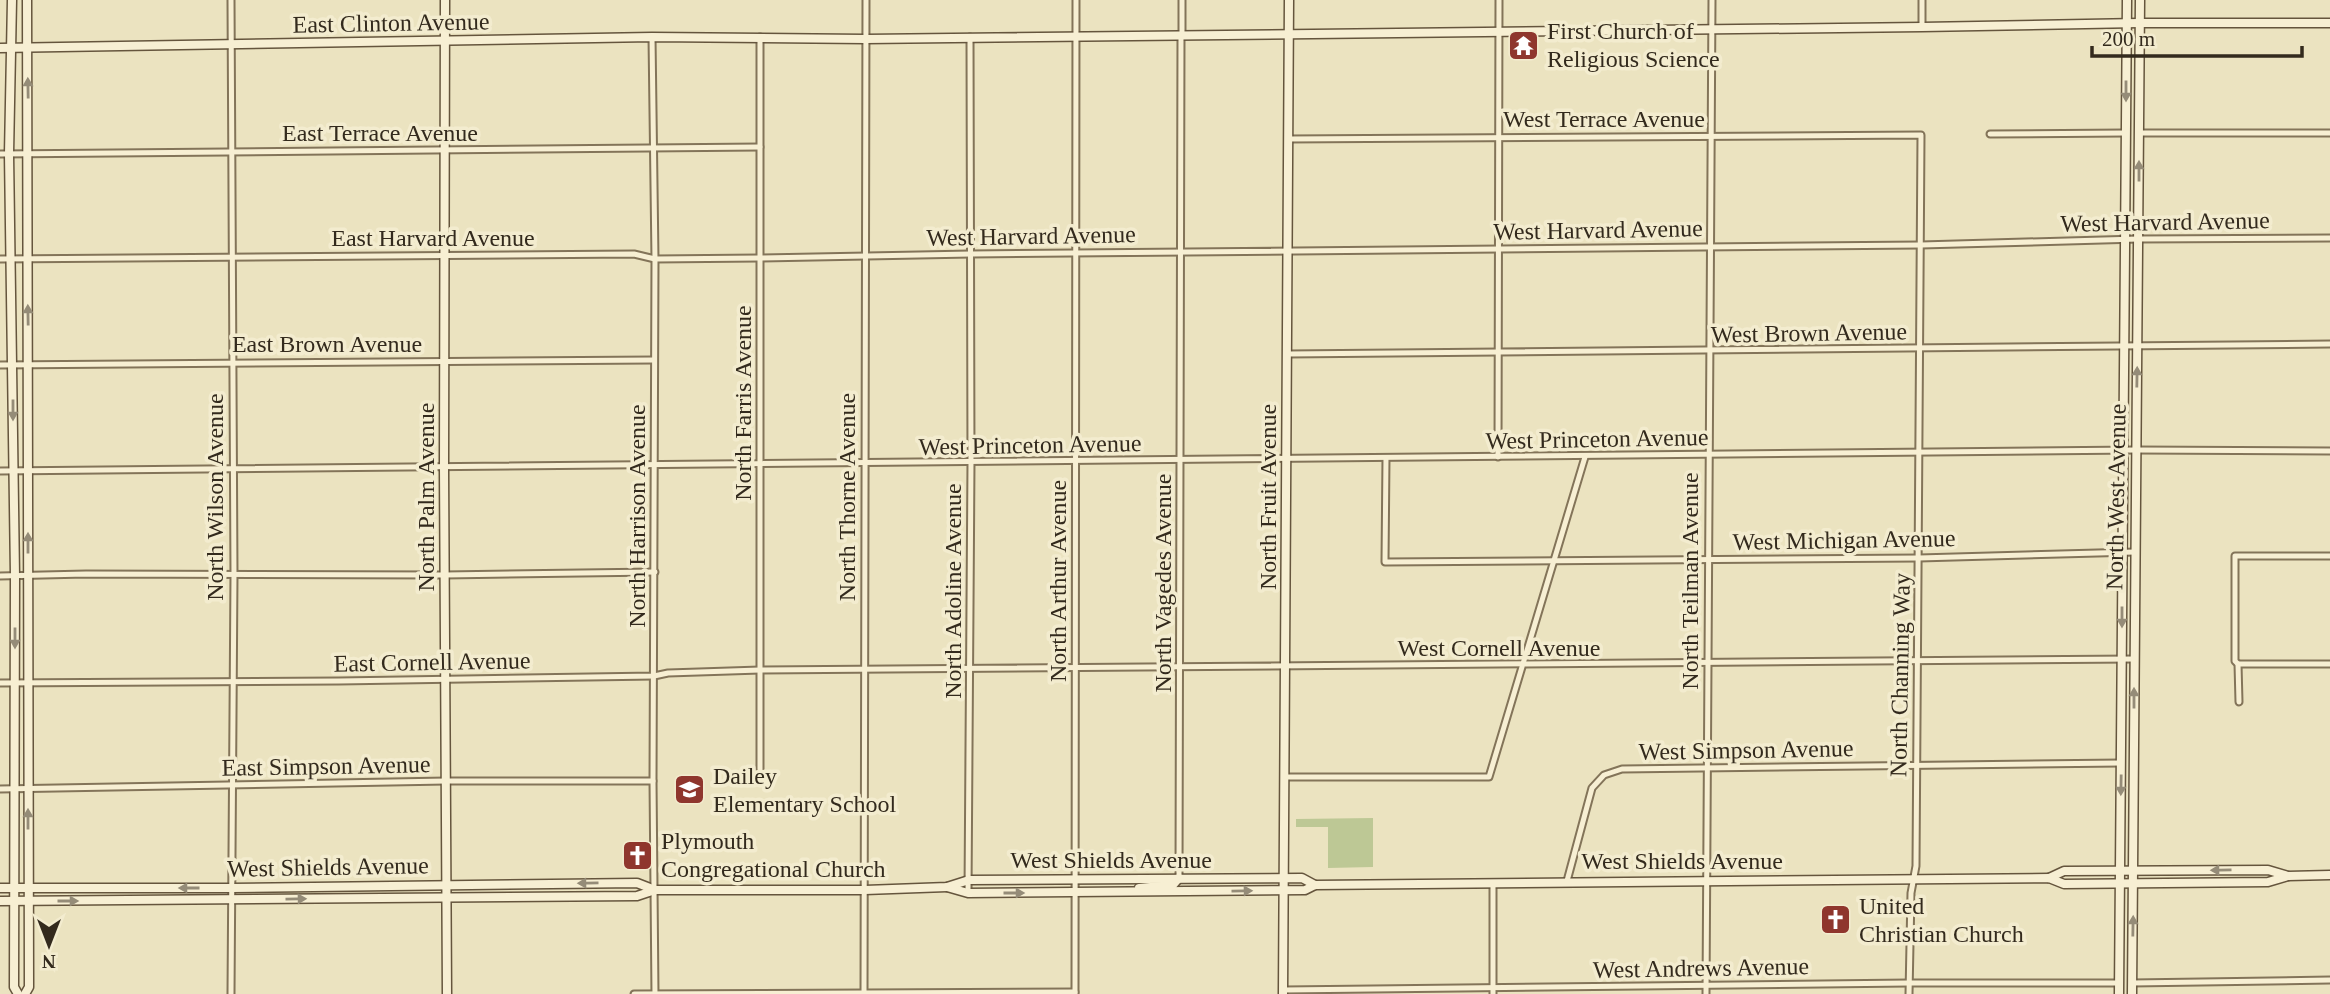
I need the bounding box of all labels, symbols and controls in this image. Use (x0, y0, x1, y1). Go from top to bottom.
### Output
street label: East Clinton Avenue (292, 8, 490, 38)
scale bar (2092, 14, 2302, 58)
place label: First Church of Religious Science (1547, 18, 1720, 72)
text: 200 m (2102, 27, 2155, 51)
temple icon: First Church of Religious Science (1507, 28, 1541, 62)
one-way arrow (22, 77, 34, 99)
one-way arrow (2120, 80, 2131, 102)
street label: West Terrace Avenue (1503, 106, 1705, 132)
street label: East Terrace Avenue (282, 120, 478, 146)
one-way arrow (2133, 159, 2145, 181)
street label: West Harvard Avenue (2060, 207, 2270, 237)
street label: West Harvard Avenue (1493, 215, 1703, 245)
street label: West Harvard Avenue (926, 221, 1136, 251)
street label: East Harvard Avenue (331, 225, 535, 251)
one-way arrow (22, 304, 34, 326)
street label: North Farris Avenue (730, 305, 756, 501)
street label: West Brown Avenue (1711, 318, 1907, 348)
street label: East Brown Avenue (232, 331, 422, 357)
one-way arrow (2131, 366, 2142, 388)
street label: North Wilson Avenue (202, 393, 228, 601)
street label: North Thorne Avenue (834, 393, 860, 601)
one-way arrow (7, 400, 19, 422)
street label: North Palm Avenue (413, 403, 439, 591)
street label: North Harrison Avenue (624, 404, 650, 628)
street label: North Fruit Avenue (1255, 404, 1281, 590)
street label: North West Avenue (2101, 404, 2131, 590)
street label: West Princeton Avenue (1485, 424, 1709, 454)
street label: West Princeton Avenue (918, 430, 1142, 460)
street label: North Teilman Avenue (1677, 472, 1703, 690)
street label: North Vagedes Avenue (1150, 473, 1176, 693)
street label: North Arthur Avenue (1045, 480, 1071, 682)
street label: North Adoline Avenue (940, 483, 966, 699)
street label: West Michigan Avenue (1732, 525, 1956, 555)
one-way arrow (22, 532, 34, 554)
street label: North Channing Way (1885, 573, 1915, 777)
one-way arrow (2116, 606, 2127, 628)
one-way arrow (9, 627, 21, 649)
street label: West Cornell Avenue (1398, 635, 1600, 661)
street label: East Cornell Avenue (333, 647, 531, 677)
one-way arrow (2128, 687, 2140, 709)
street label: West Simpson Avenue (1638, 735, 1854, 765)
street label: East Simpson Avenue (221, 751, 431, 781)
place label: Dailey Elementary School (713, 763, 897, 817)
school or university icon: Dailey Elementary School (673, 773, 707, 807)
one-way arrow (2115, 774, 2126, 796)
one-way arrow (22, 808, 34, 830)
place label: Plymouth Congregational Church (661, 828, 886, 882)
church icon: Plymouth Congregational Church (621, 838, 655, 872)
street label: West Shields Avenue (1010, 847, 1212, 873)
street label: West Shields Avenue (1581, 848, 1783, 874)
street label: West Shields Avenue (227, 852, 429, 882)
one-way arrow (2209, 864, 2231, 876)
one-way arrow (576, 878, 598, 889)
one-way arrow (178, 882, 200, 894)
one-way arrow (1231, 886, 1253, 897)
one-way arrow (1004, 887, 1026, 899)
one-way arrow (285, 893, 307, 904)
place label: United Christian Church (1859, 893, 2024, 947)
one-way arrow (57, 895, 79, 907)
church icon: United Christian Church (1819, 903, 1853, 937)
north arrow (14, 910, 84, 980)
one-way arrow (2127, 915, 2139, 937)
text: N (42, 951, 56, 972)
street label: West Andrews Avenue (1593, 953, 1809, 983)

